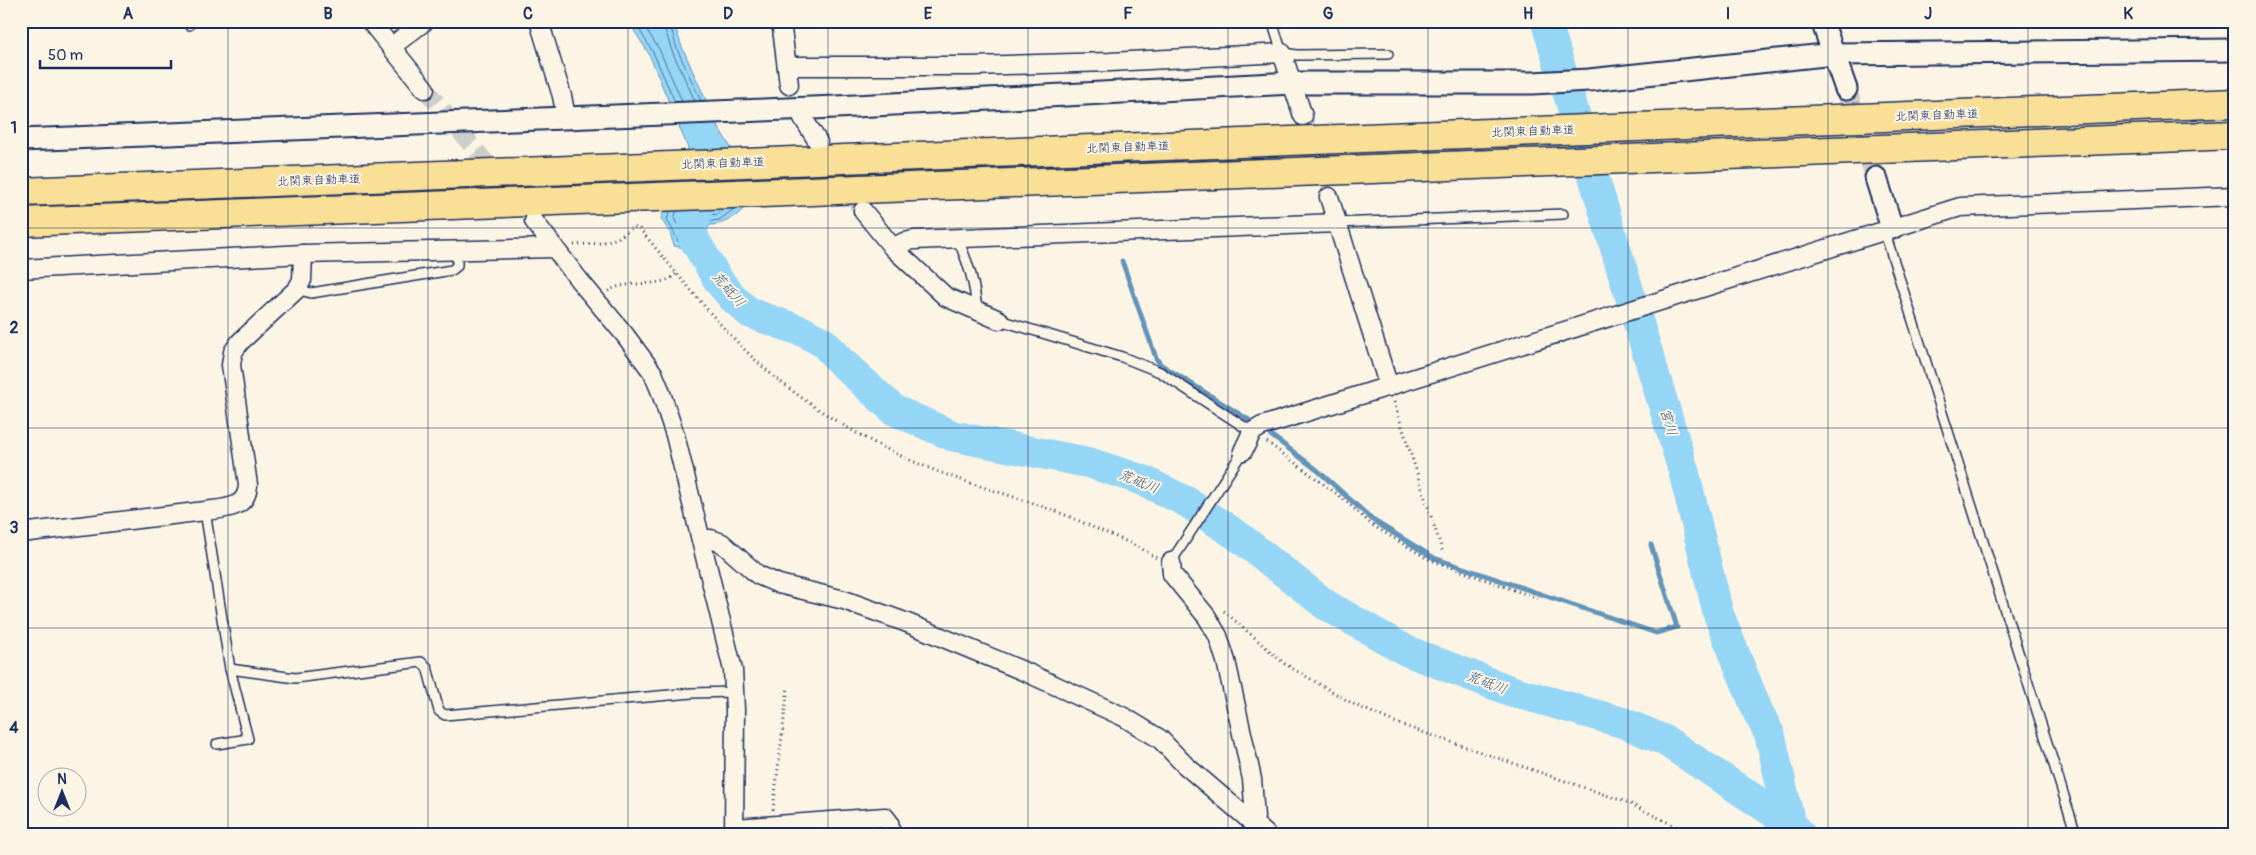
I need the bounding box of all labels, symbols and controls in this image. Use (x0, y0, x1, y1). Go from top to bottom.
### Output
text: A (123, 4, 134, 24)
text: B (323, 4, 333, 24)
text: C (523, 4, 533, 24)
text: D (723, 4, 733, 24)
text: E (924, 4, 933, 24)
text: F (1123, 4, 1133, 24)
text: G (1323, 4, 1334, 24)
text: H (1523, 4, 1533, 24)
text: I (1726, 4, 1730, 24)
text: J (1924, 4, 1932, 24)
text: K (2123, 4, 2133, 24)
scale bar (40, 38, 171, 70)
text: 50 m (48, 46, 83, 65)
street label: 北関東自動車道 (1895, 107, 1979, 124)
text: 1 (11, 118, 17, 138)
street label: 北関東自動車道 (1491, 123, 1575, 140)
street label: 北関東自動車道 (1086, 139, 1170, 156)
street label: 北関東自動車道 (681, 155, 765, 172)
street label: 北関東自動車道 (277, 172, 361, 189)
water label: 荒砥川 (708, 268, 749, 311)
text: 2 (10, 318, 19, 338)
water label: 宮川 (1656, 406, 1681, 438)
water label: 荒砥川 (1116, 466, 1161, 497)
text: 3 (10, 518, 19, 538)
water label: 荒砥川 (1464, 667, 1509, 698)
text: 4 (9, 718, 19, 738)
north arrow (38, 768, 88, 818)
text: N (57, 771, 67, 788)

